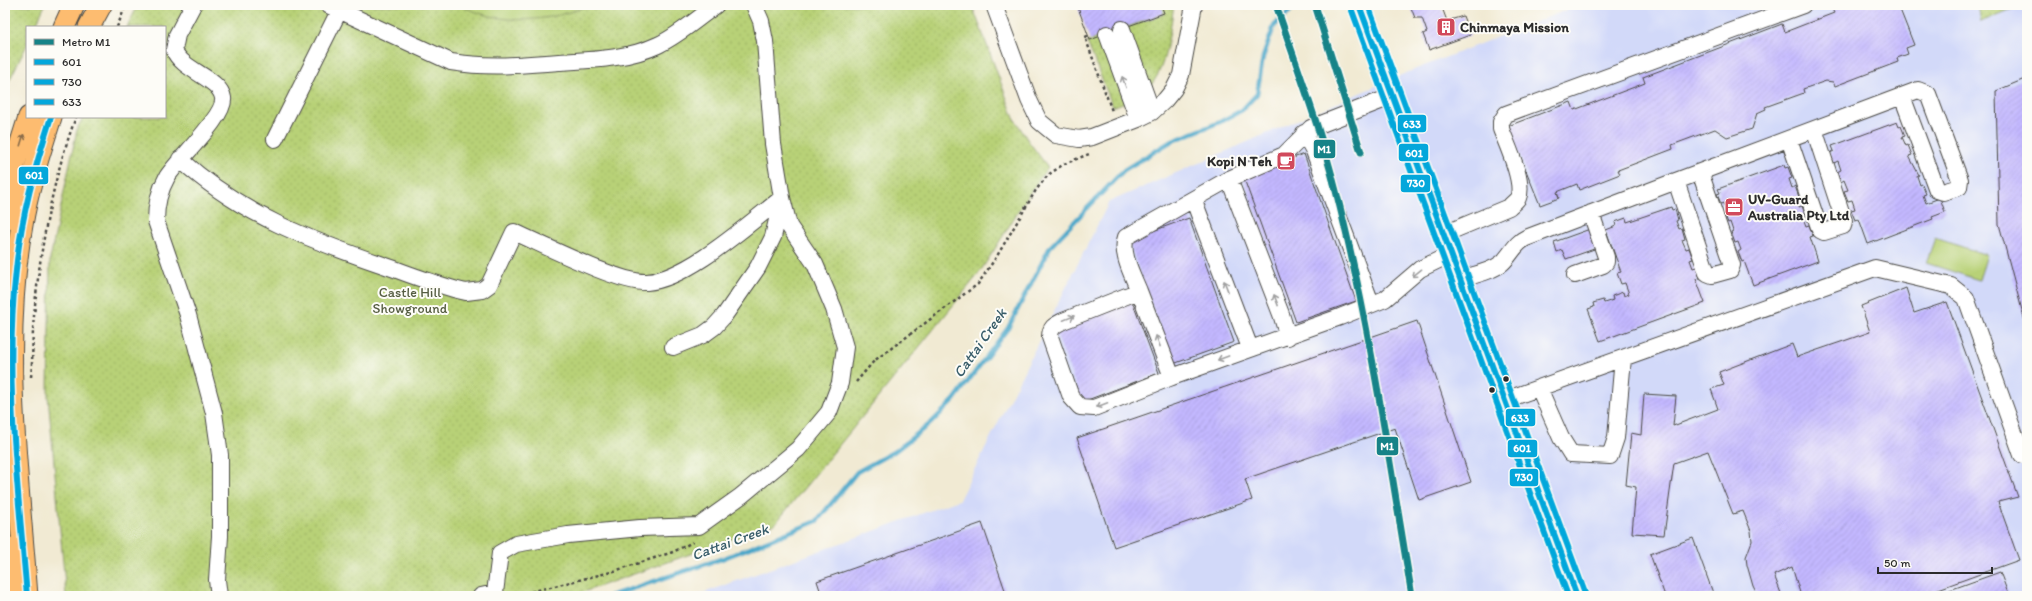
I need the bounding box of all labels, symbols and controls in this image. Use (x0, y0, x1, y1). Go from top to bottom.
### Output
building icon: Chinmaya Mission (1435, 16, 1457, 38)
place label: Chinmaya Mission (1460, 19, 1569, 36)
legend (26, 26, 166, 118)
text: Metro M1 (62, 35, 111, 49)
text: 601 (62, 55, 82, 69)
text: 730 (62, 75, 82, 89)
one-way arrow (1120, 77, 1128, 89)
text: 633 (62, 95, 82, 109)
line badge: 633 (1397, 114, 1427, 133)
text: 633 (1403, 118, 1421, 131)
one-way arrow (19, 133, 26, 146)
line badge: M1 (1313, 139, 1336, 159)
text: M1 (1317, 143, 1332, 156)
line badge: 601 (1398, 143, 1429, 162)
text: 601 (1405, 147, 1424, 160)
cafe icon: Kopi N Teh (1275, 150, 1297, 172)
place label: Kopi N Teh (1207, 153, 1272, 170)
line badge: 601 (18, 166, 49, 185)
text: 601 (25, 169, 44, 182)
line badge: 730 (1400, 174, 1431, 193)
text: 730 (1406, 177, 1425, 190)
place label: UV-Guard Australia Pty Ltd (1747, 191, 1850, 224)
office icon: UV-Guard Australia Pty Ltd (1723, 196, 1745, 218)
one-way arrow (1412, 268, 1422, 277)
one-way arrow (1222, 280, 1230, 292)
park label: Castle Hill Showground (373, 284, 448, 317)
one-way arrow (1271, 294, 1279, 306)
water label: Cattai Creek (950, 304, 1011, 381)
one-way arrow (1063, 314, 1075, 322)
one-way arrow (1153, 335, 1161, 347)
one-way arrow (1218, 355, 1230, 363)
unlabelled marker (1501, 374, 1511, 384)
unlabelled marker (1487, 385, 1497, 395)
one-way arrow (1096, 401, 1108, 409)
line badge: 633 (1505, 408, 1536, 427)
text: 633 (1511, 412, 1529, 425)
line badge: M1 (1376, 436, 1399, 456)
line badge: 601 (1507, 439, 1538, 458)
text: M1 (1380, 440, 1395, 453)
text: 601 (1513, 442, 1532, 455)
line badge: 730 (1509, 468, 1539, 487)
text: 730 (1514, 471, 1533, 484)
water label: Cattai Creek (689, 519, 772, 564)
scale bar (1878, 549, 1992, 575)
text: 50 m (1884, 556, 1910, 570)

